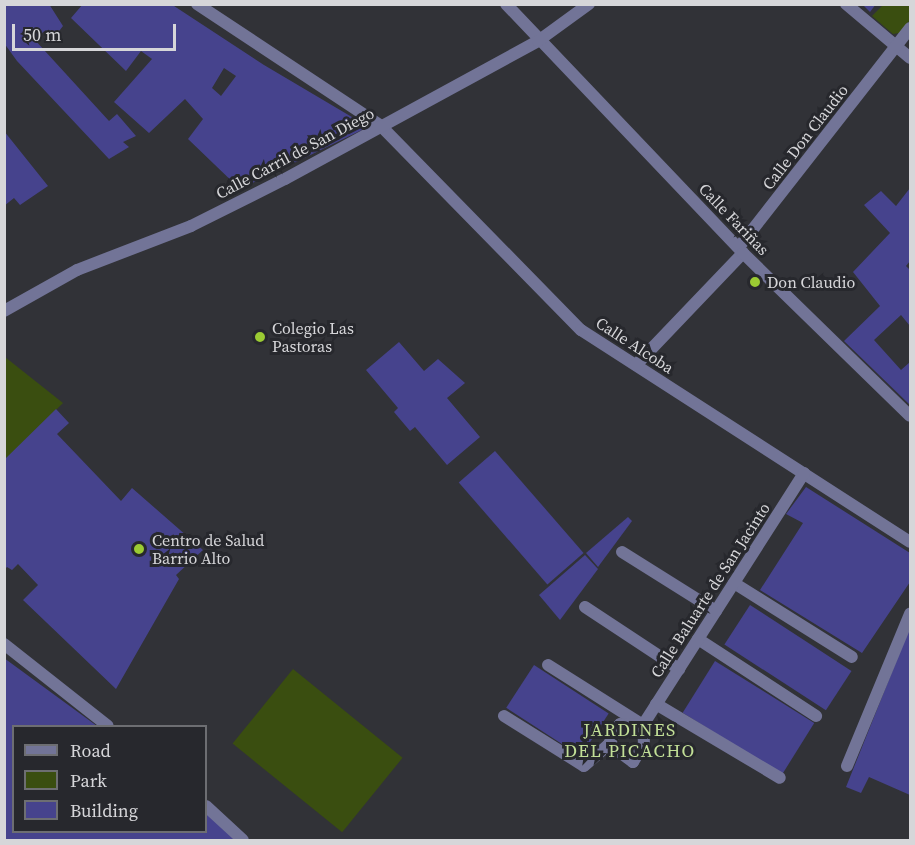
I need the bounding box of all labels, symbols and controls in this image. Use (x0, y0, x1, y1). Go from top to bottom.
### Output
scale bar (15, 12, 178, 50)
text: 50 m (23, 22, 61, 47)
street label: Calle Don Claudio (758, 81, 852, 193)
street label: Calle Carril de San Diego (213, 103, 377, 203)
street label: Calle Fariñas (695, 179, 773, 259)
place label: Don Claudio (767, 272, 855, 292)
marker: Don Claudio (748, 275, 762, 289)
street label: Calle Alcoba (593, 313, 677, 377)
place label: Colegio Las Pastoras (272, 318, 354, 356)
marker: Colegio Las Pastoras (253, 330, 267, 344)
street label: Calle Baluarte de San Jacinto (646, 499, 774, 681)
place label: Centro de Salud Barrio Alto (152, 530, 264, 568)
marker: Centro de Salud Barrio Alto (130, 540, 148, 558)
district label: JARDINES DEL PICACHO (564, 720, 696, 762)
legend (12, 725, 207, 833)
text: Road (70, 738, 111, 763)
text: Park (70, 768, 107, 793)
text: Building (70, 798, 138, 823)

